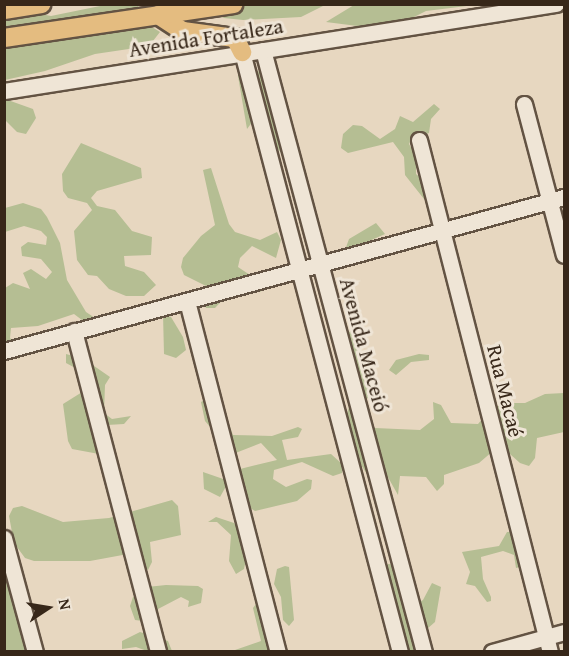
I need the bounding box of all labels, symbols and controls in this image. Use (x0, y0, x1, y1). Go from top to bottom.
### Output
street label: Avenida Fortaleza (127, 13, 285, 63)
street label: Avenida Maceió (334, 275, 394, 415)
street label: Rua Macaé (481, 342, 529, 440)
north arrow (18, 578, 78, 638)
text: N (53, 597, 78, 612)

